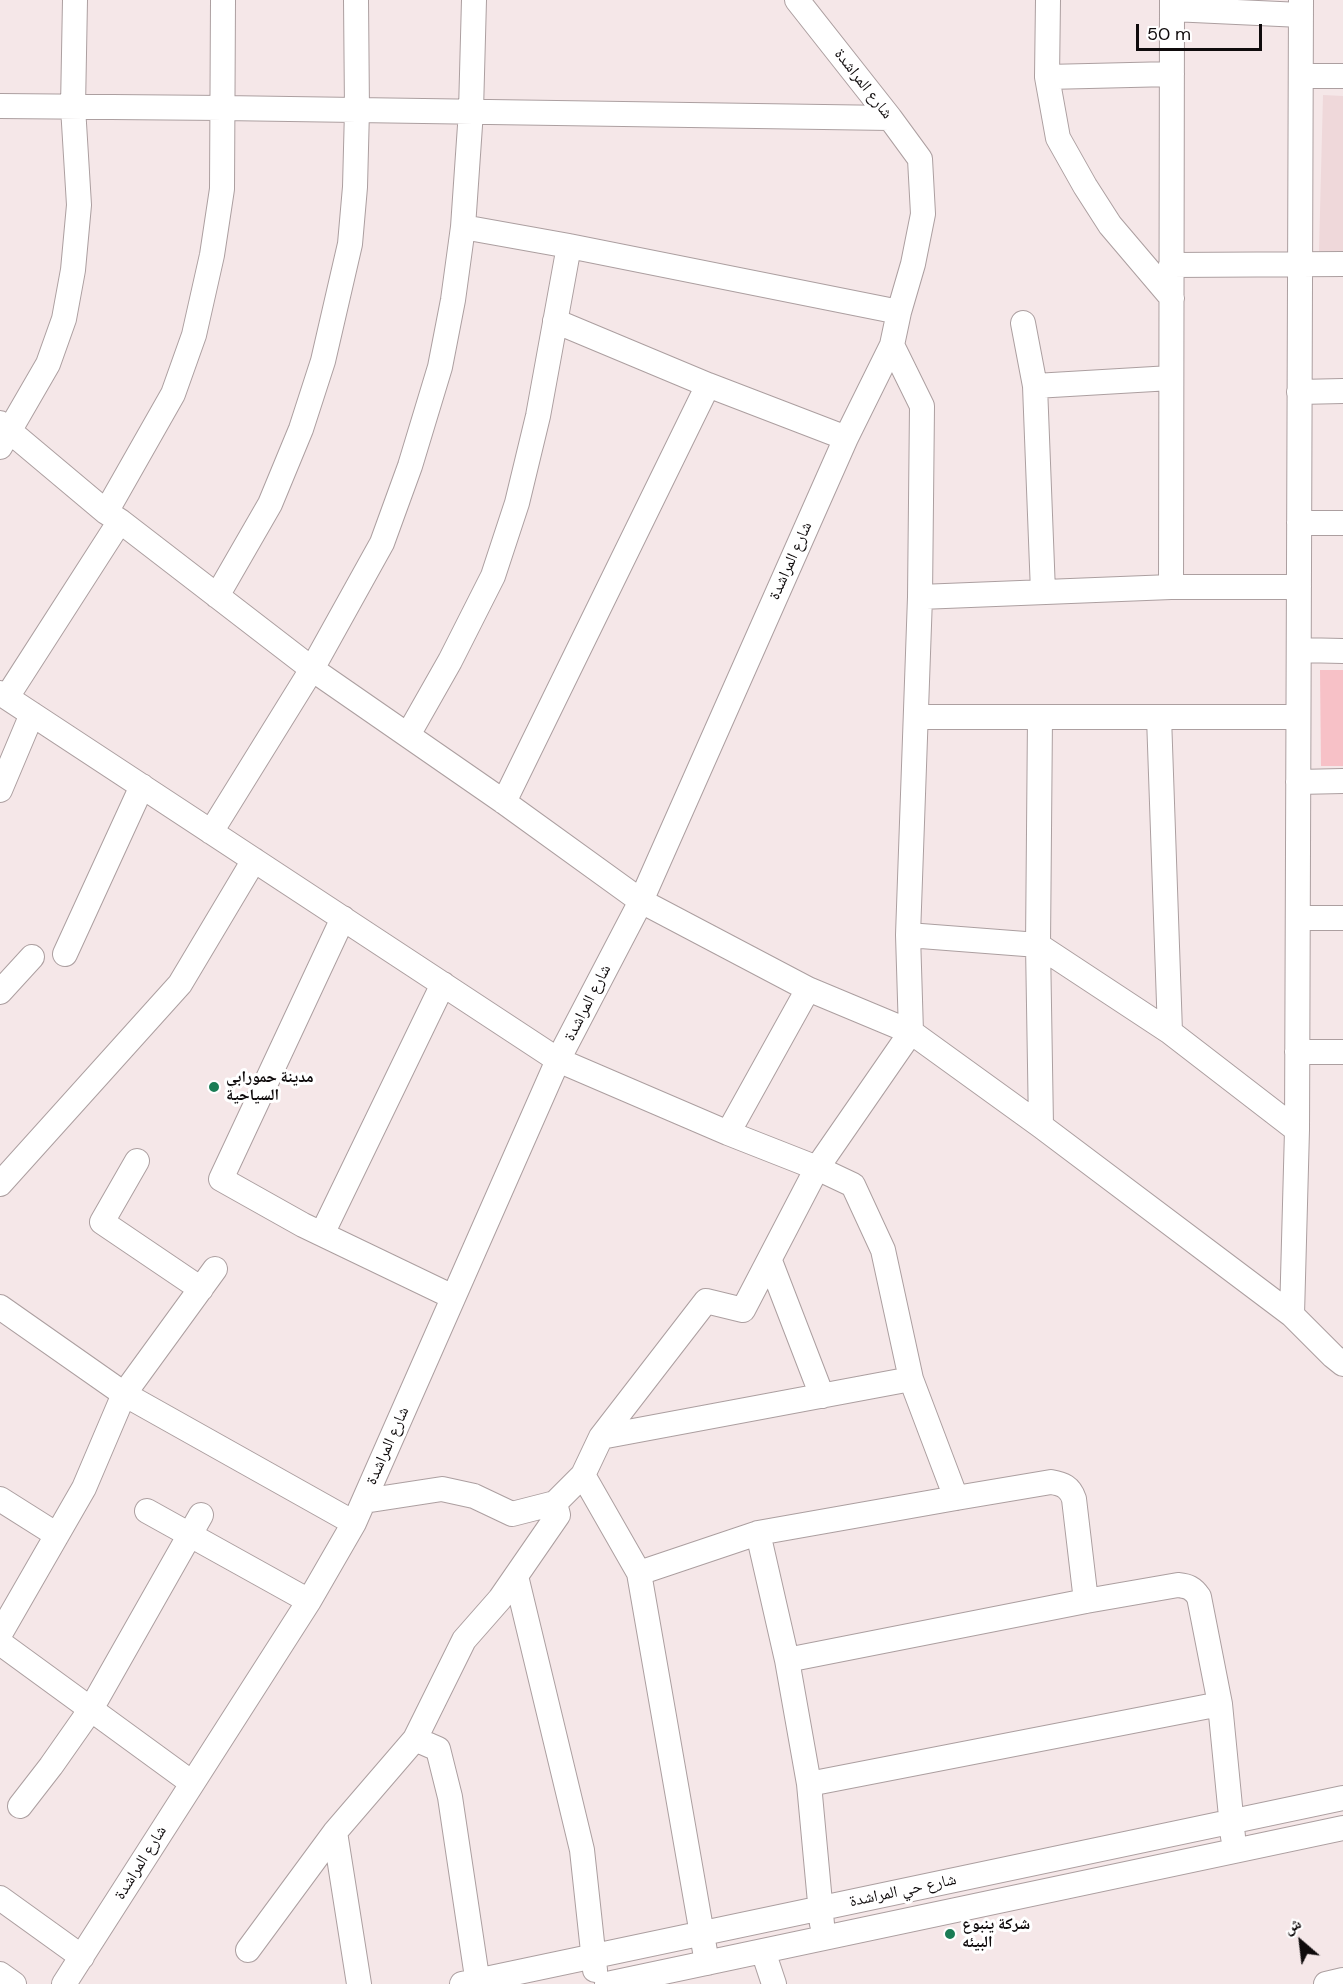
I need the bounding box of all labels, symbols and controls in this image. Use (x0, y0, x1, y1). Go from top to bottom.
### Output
scale bar (1139, 12, 1265, 50)
text: 50 m (1147, 22, 1191, 46)
street label: شارع المراشدة (830, 45, 896, 123)
street label: شارع المراشدة (765, 519, 817, 603)
street label: شارع المراشدة (561, 961, 615, 1045)
place label: مدينة حمورابي السياحية (226, 1068, 314, 1106)
marker: مدينة حمورابي السياحية (207, 1080, 221, 1094)
street label: شارع المراشدة (362, 1404, 414, 1488)
street label: شارع المراشدة (111, 1823, 171, 1903)
street label: شارع حي المراشدة (848, 1870, 958, 1912)
north arrow (1271, 1912, 1331, 1972)
text: ش (1280, 1912, 1305, 1939)
place label: شركة ينبوع البيئه (962, 1915, 1030, 1953)
marker: شركة ينبوع البيئه (943, 1927, 957, 1941)

